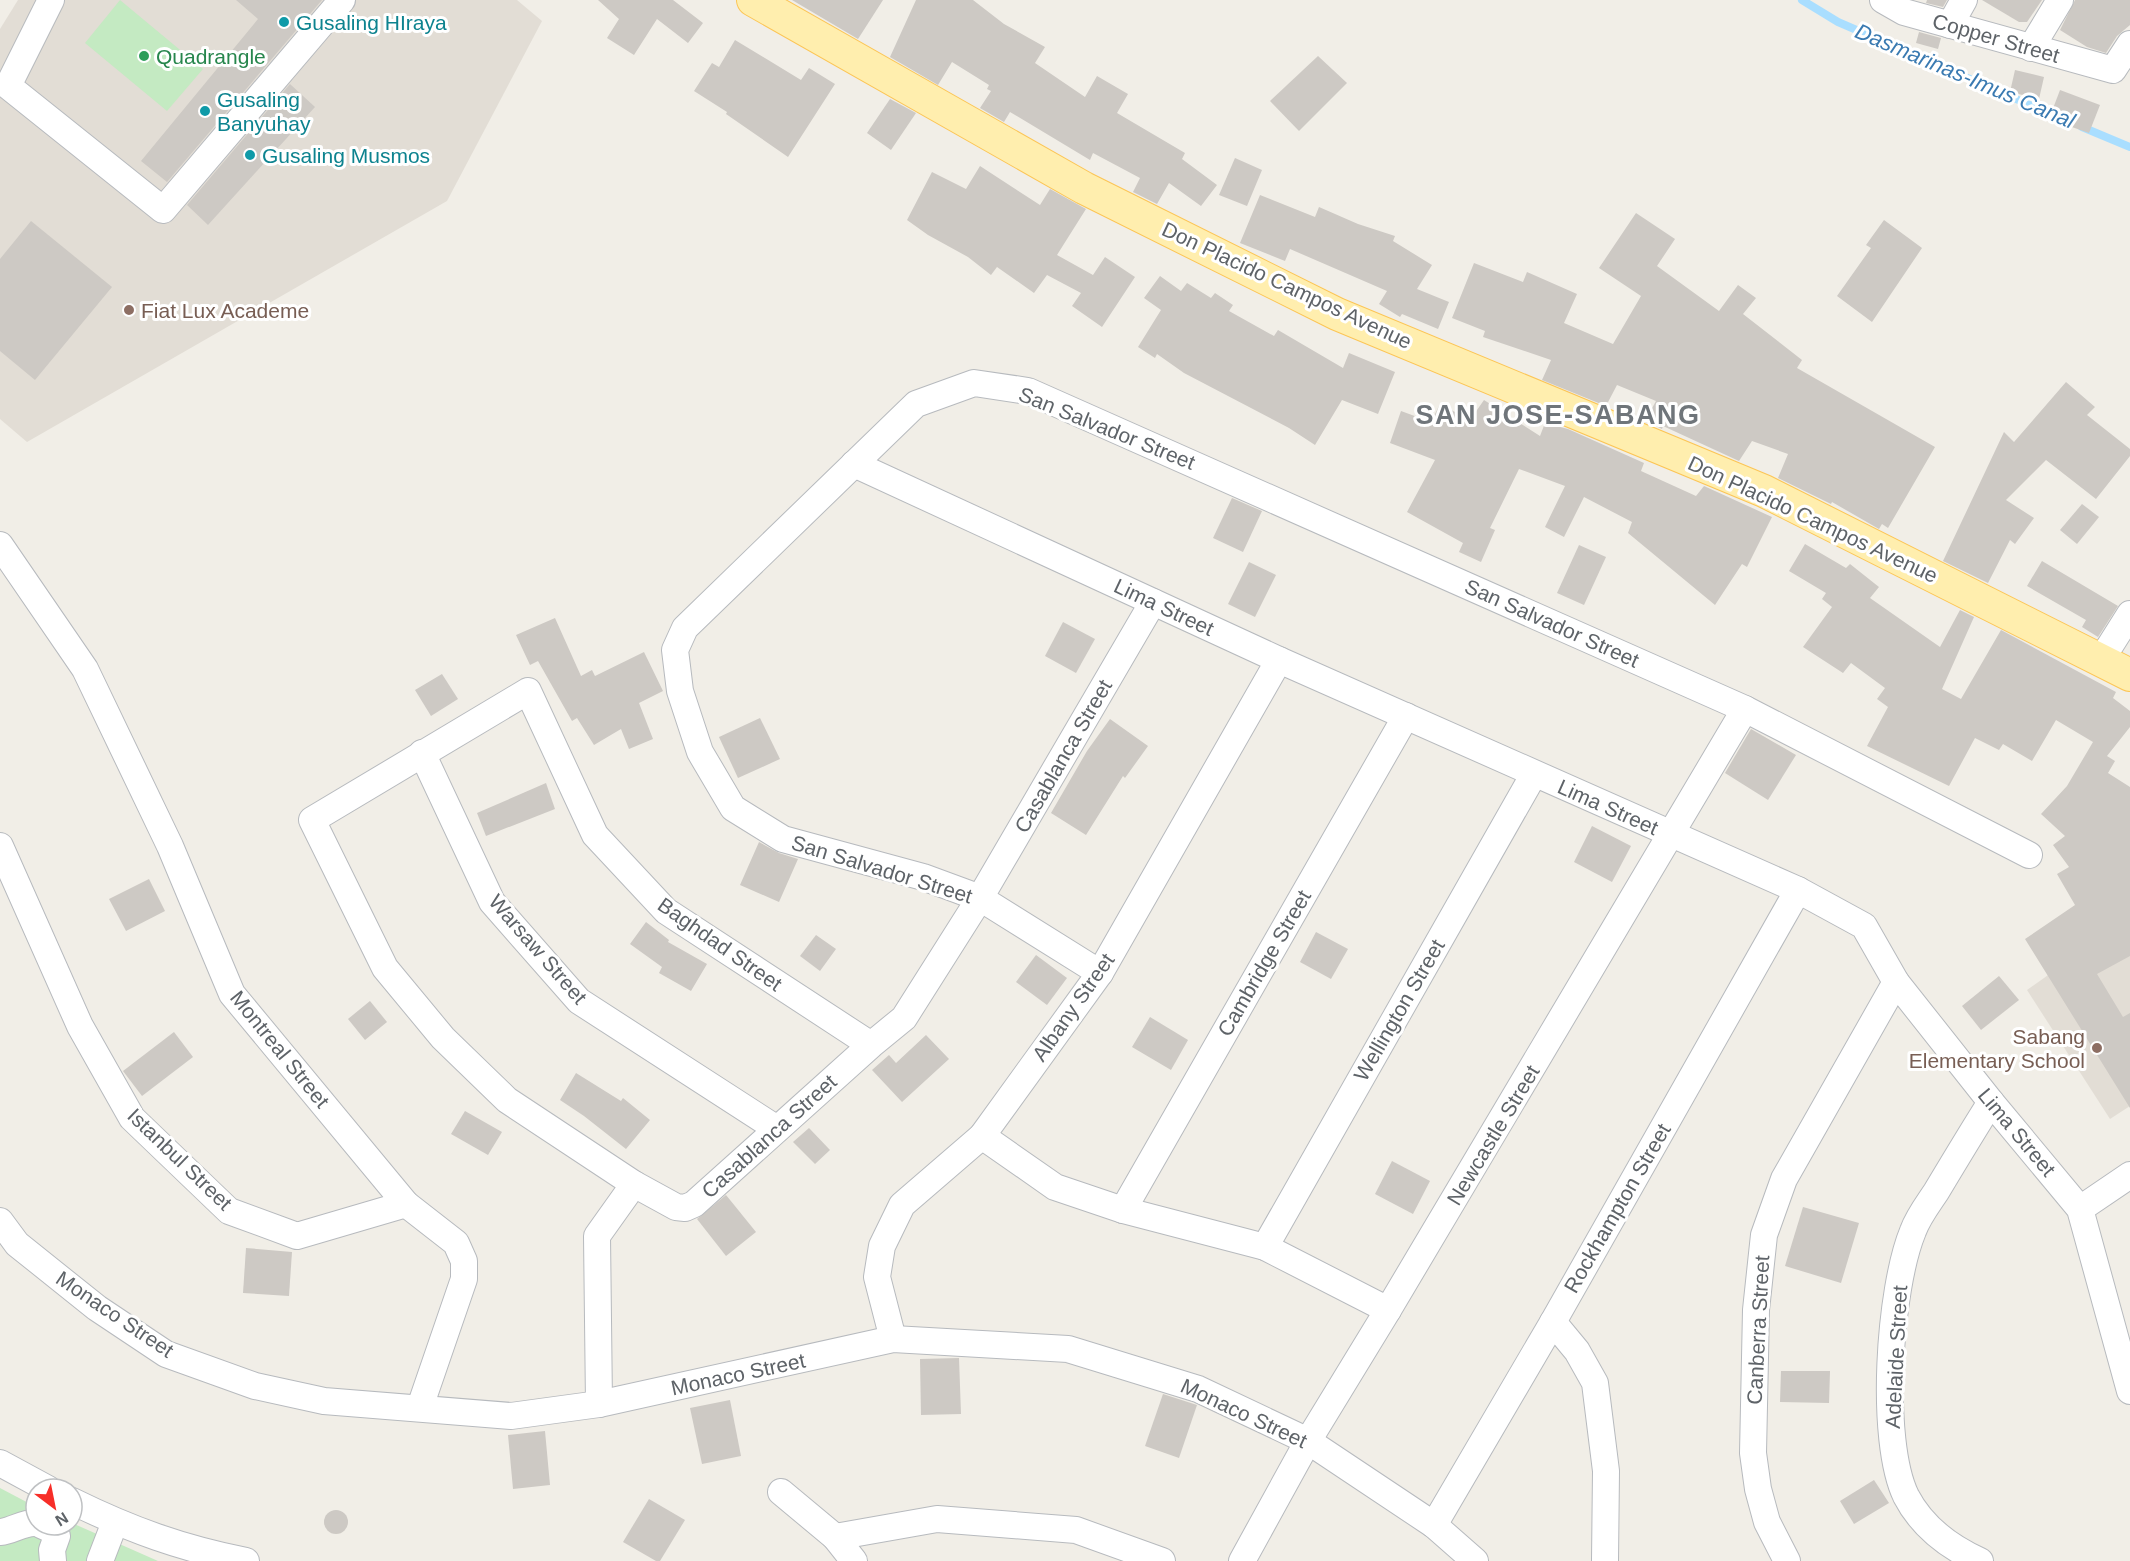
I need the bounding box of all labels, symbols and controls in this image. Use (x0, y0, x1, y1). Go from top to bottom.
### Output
street label: Copper Street (1930, 9, 2062, 67)
place label: Gusaling HIraya (296, 11, 447, 34)
marker: Gusaling HIraya (277, 15, 291, 29)
water label: Dasmarinas-Imus Canal (1852, 18, 2080, 134)
place label: Quadrangle (156, 45, 266, 68)
marker: Quadrangle (137, 49, 151, 63)
place label: Gusaling Banyuhay (217, 88, 311, 135)
marker: Gusaling Banyuhay (198, 104, 212, 118)
place label: Gusaling Musmos (262, 144, 430, 167)
marker: Gusaling Musmos (243, 148, 257, 162)
street label: Don Placido Campos Avenue (1159, 217, 1415, 353)
place label: Fiat Lux Academe (141, 299, 309, 322)
marker: Fiat Lux Academe (122, 303, 136, 317)
street label: San Salvador Street (1016, 382, 1199, 474)
district label: SAN JOSE-SABANG (1415, 400, 1701, 430)
street label: Don Placido Campos Avenue (1685, 451, 1941, 587)
street label: Lima Street (1110, 574, 1218, 640)
street label: San Salvador Street (1461, 574, 1643, 672)
street label: Casablanca Street (1010, 675, 1116, 837)
street label: Lima Street (1554, 775, 1662, 839)
street label: San Salvador Street (789, 831, 975, 908)
street label: Cambridge Street (1213, 886, 1315, 1040)
street label: Warsaw Street (484, 890, 592, 1008)
street label: Baghdad Street (654, 893, 787, 995)
street label: Wellington Street (1349, 935, 1449, 1085)
street label: Albany Street (1027, 949, 1119, 1065)
street label: Montreal Street (226, 986, 334, 1112)
place label: Sabang Elementary School (1909, 1025, 2085, 1072)
marker: Sabang Elementary School (2090, 1041, 2104, 1055)
street label: Newcastle Street (1442, 1061, 1544, 1209)
street label: Casablanca Street (697, 1070, 841, 1202)
street label: Lima Street (1974, 1083, 2060, 1181)
street label: Istanbul Street (123, 1104, 237, 1214)
street label: Rockhampton Street (1559, 1119, 1675, 1297)
street label: Canberra Street (1743, 1255, 1773, 1405)
street label: Monaco Street (52, 1266, 178, 1362)
street label: Adelaide Street (1881, 1285, 1911, 1429)
street label: Monaco Street (669, 1349, 807, 1399)
street label: Monaco Street (1177, 1374, 1311, 1452)
north arrow (24, 1477, 84, 1537)
text: N (52, 1509, 71, 1530)

